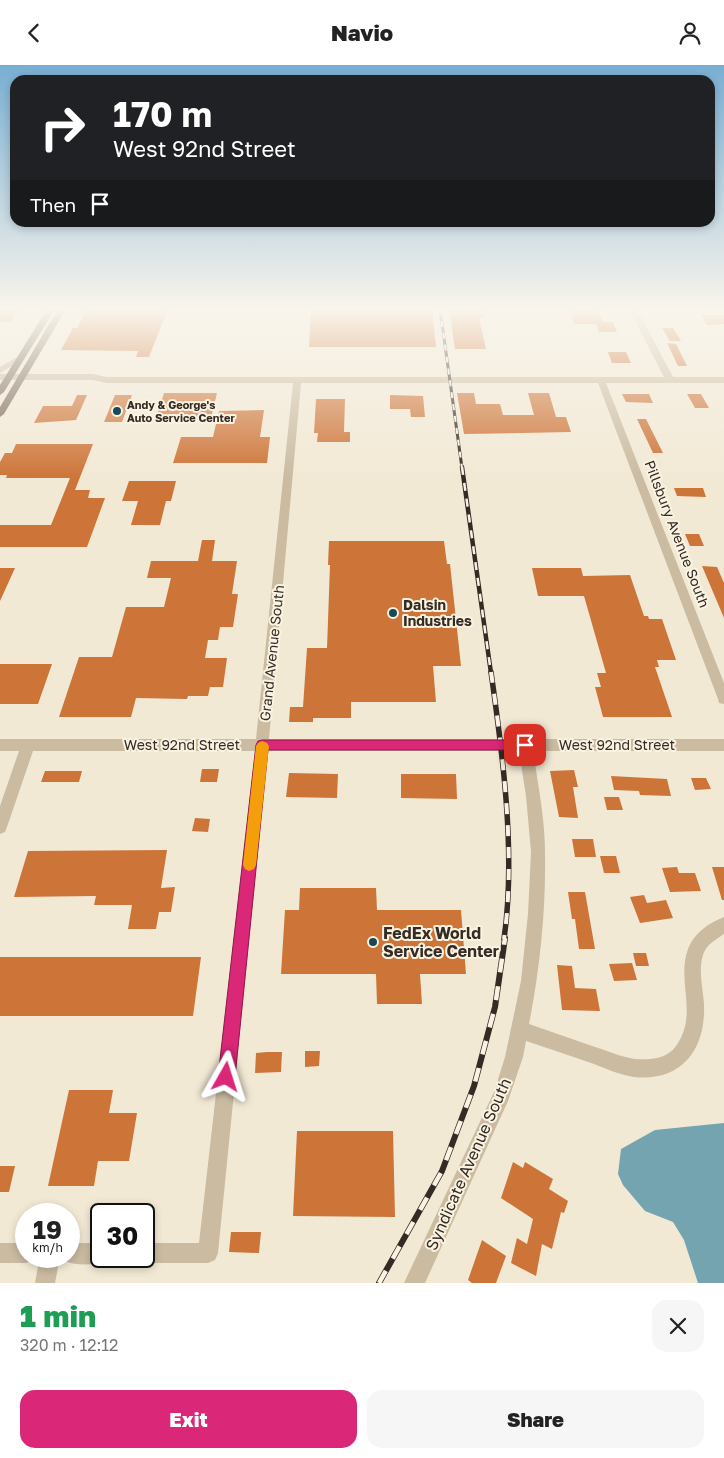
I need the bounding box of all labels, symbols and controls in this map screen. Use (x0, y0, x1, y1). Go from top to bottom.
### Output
icon: back (20, 19, 48, 47)
text: Navio (331, 19, 393, 46)
icon: person (676, 19, 704, 47)
text: 170 m (113, 93, 212, 135)
icon: right (30, 95, 95, 160)
text: West 92nd Street (113, 135, 296, 162)
icon: arrive (86, 190, 114, 218)
text: Then (30, 193, 76, 216)
place label: Andy & George's Auto Service Center (127, 398, 235, 424)
marker: Andy & George's Auto Service Center (111, 405, 123, 417)
street label: Pillsbury Avenue South (641, 458, 713, 610)
street label: Grand Avenue South (256, 584, 287, 722)
place label: Dalsin Industries (403, 596, 472, 629)
marker: Dalsin Industries (387, 607, 399, 619)
pin (504, 724, 546, 766)
icon: arrive (511, 731, 539, 759)
street label: West 92nd Street (124, 736, 240, 753)
street label: West 92nd Street (559, 736, 675, 753)
place label: FedEx World Service Center (383, 923, 499, 961)
marker: FedEx World Service Center (367, 936, 379, 948)
position arrow (199, 1050, 251, 1102)
street label: Syndicate Avenue South (421, 1075, 515, 1253)
speed limit sign: 30 (90, 1203, 155, 1268)
text: 19 (33, 1214, 62, 1245)
text: km/h (32, 1240, 63, 1255)
text: 1 min (20, 1298, 96, 1334)
button: close (652, 1300, 704, 1352)
text: 320 m · 12:12 (20, 1335, 118, 1355)
button: Exit (20, 1390, 357, 1448)
button: Share (367, 1390, 704, 1448)

